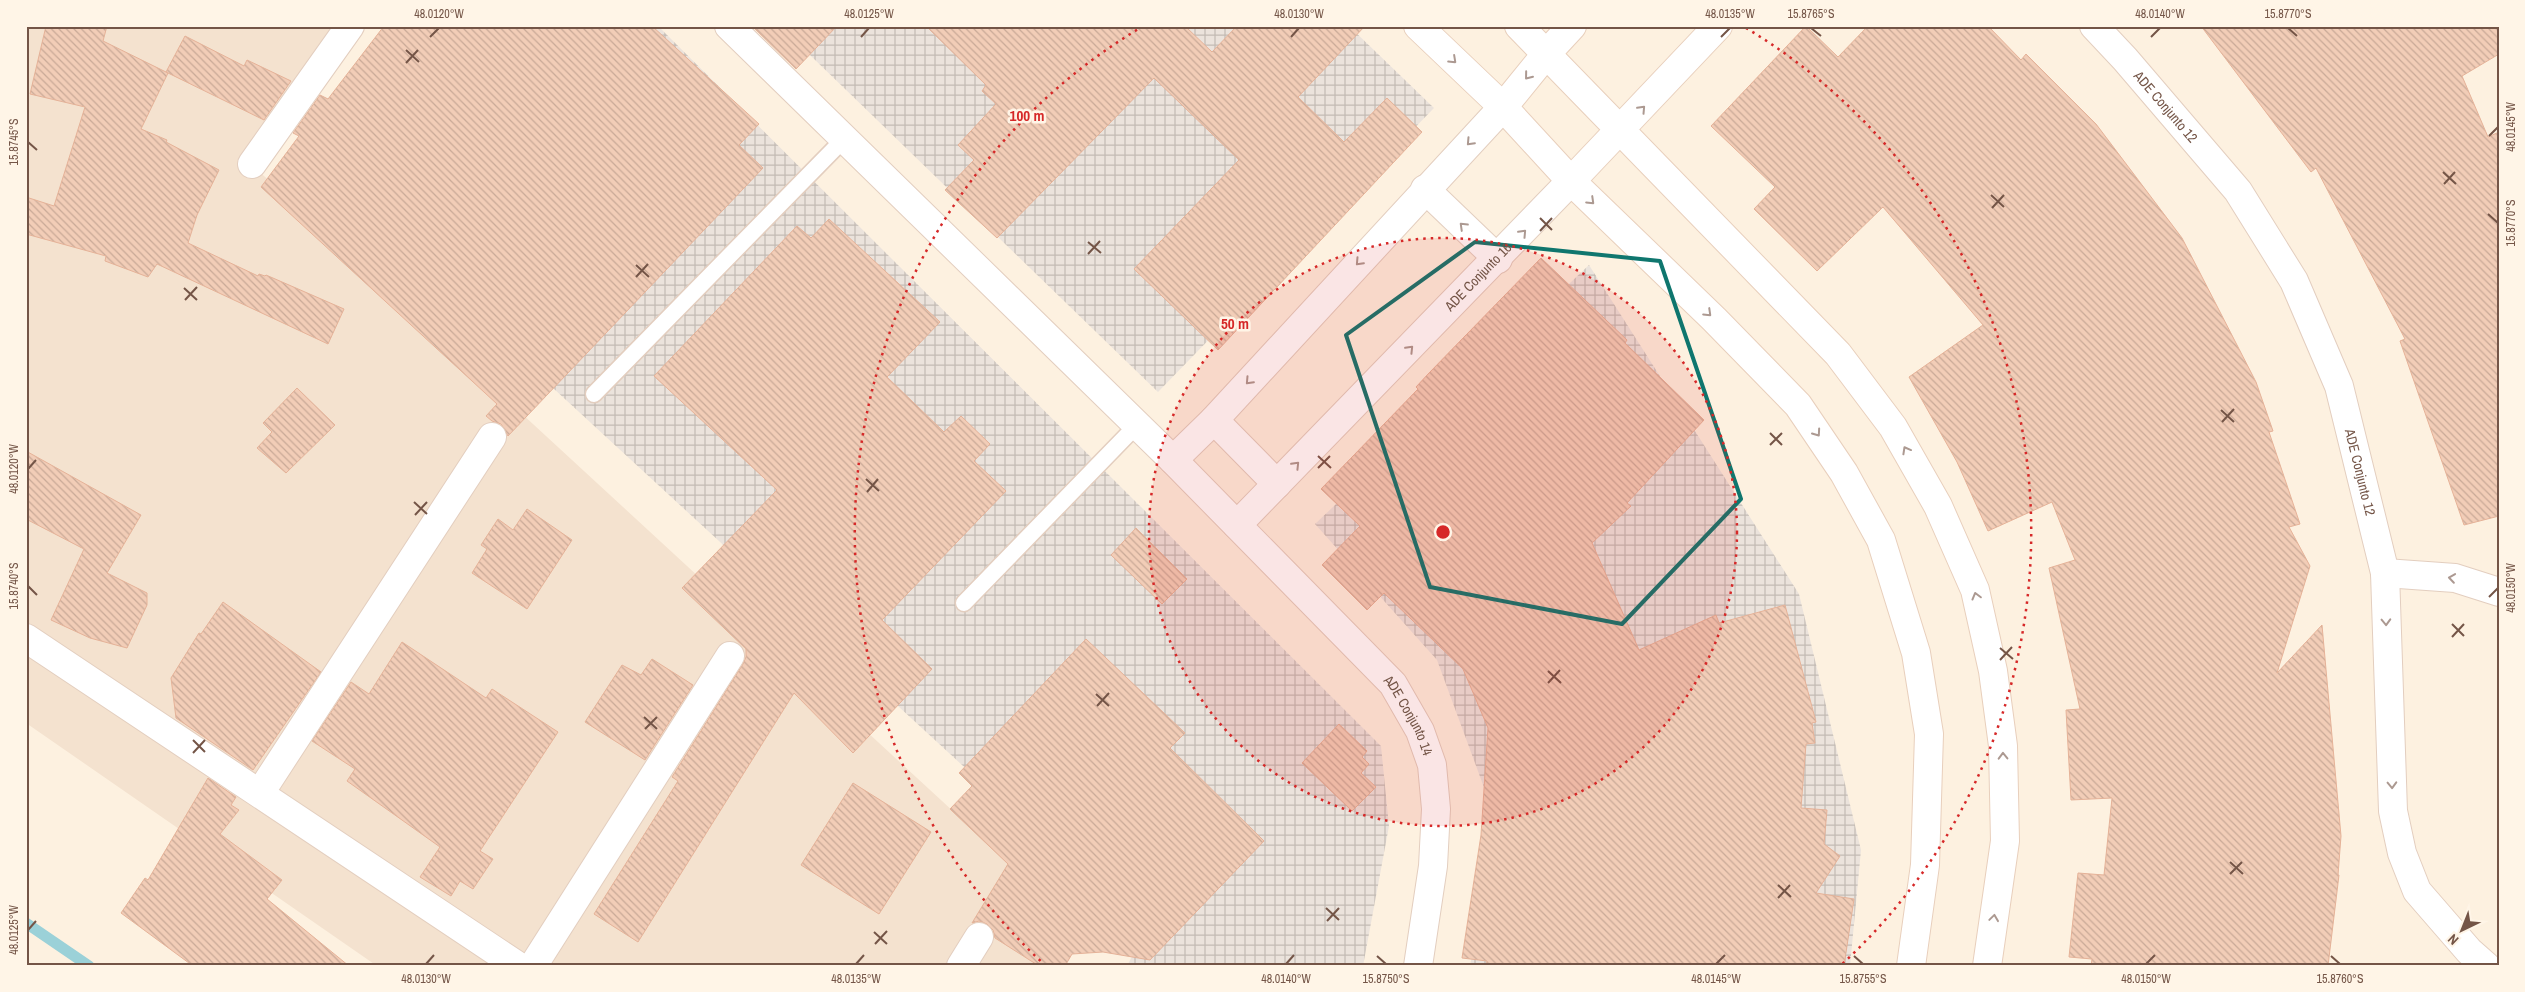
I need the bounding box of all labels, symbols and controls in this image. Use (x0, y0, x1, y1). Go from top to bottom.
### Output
text: 48.0120°W (414, 6, 465, 22)
text: 48.0125°W (844, 6, 895, 22)
text: 48.0130°W (1274, 6, 1325, 22)
text: 48.0135°W (1705, 6, 1756, 22)
text: 15.8765°S (1788, 6, 1835, 22)
text: 48.0140°W (2135, 6, 2186, 22)
text: 15.8770°S (2265, 6, 2312, 22)
one-way arrow (1447, 54, 1456, 63)
street label: ADE Conjunto 12 (2129, 66, 2202, 146)
one-way arrow (1526, 70, 1534, 79)
text: 48.0145°W (2503, 101, 2519, 152)
text: 100 m (1010, 105, 1044, 126)
one-way arrow (1636, 105, 1645, 114)
text: 15.8745°S (6, 118, 22, 165)
one-way arrow (1467, 137, 1476, 146)
one-way arrow (1586, 195, 1595, 204)
text: 15.8770°S (2503, 199, 2519, 246)
one-way arrow (1459, 223, 1468, 232)
one-way arrow (1517, 229, 1526, 238)
street label: ADE Conjunto 16 (1440, 239, 1515, 316)
one-way arrow (1356, 256, 1365, 265)
one-way arrow (1703, 307, 1712, 316)
text: 50 m (1221, 313, 1249, 334)
one-way arrow (1404, 346, 1413, 355)
one-way arrow (1246, 376, 1255, 385)
street label: ADE Conjunto 12 (2341, 426, 2380, 517)
one-way arrow (1811, 427, 1820, 437)
text: 48.0120°W (6, 443, 22, 494)
one-way arrow (1902, 446, 1912, 455)
one-way arrow (1290, 462, 1299, 471)
centre of rings (1434, 523, 1452, 541)
text: 15.8740°S (6, 562, 22, 609)
text: 48.0150°W (2503, 562, 2519, 613)
one-way arrow (2448, 573, 2456, 584)
one-way arrow (1971, 592, 1981, 601)
one-way arrow (2381, 618, 2392, 626)
street label: ADE Conjunto 14 (1379, 670, 1437, 758)
one-way arrow (1998, 752, 2008, 760)
one-way arrow (2387, 781, 2397, 789)
text: 48.0125°W (6, 904, 22, 955)
north arrow (2438, 904, 2488, 954)
one-way arrow (1988, 913, 1998, 922)
text: N (2444, 930, 2462, 949)
text: 48.0130°W (401, 971, 452, 987)
text: 48.0135°W (831, 971, 882, 987)
text: 48.0140°W (1261, 971, 1312, 987)
text: 15.8750°S (1363, 971, 1410, 987)
text: 48.0145°W (1691, 971, 1742, 987)
text: 15.8755°S (1840, 971, 1887, 987)
text: 48.0150°W (2121, 971, 2172, 987)
text: 15.8760°S (2317, 971, 2364, 987)

